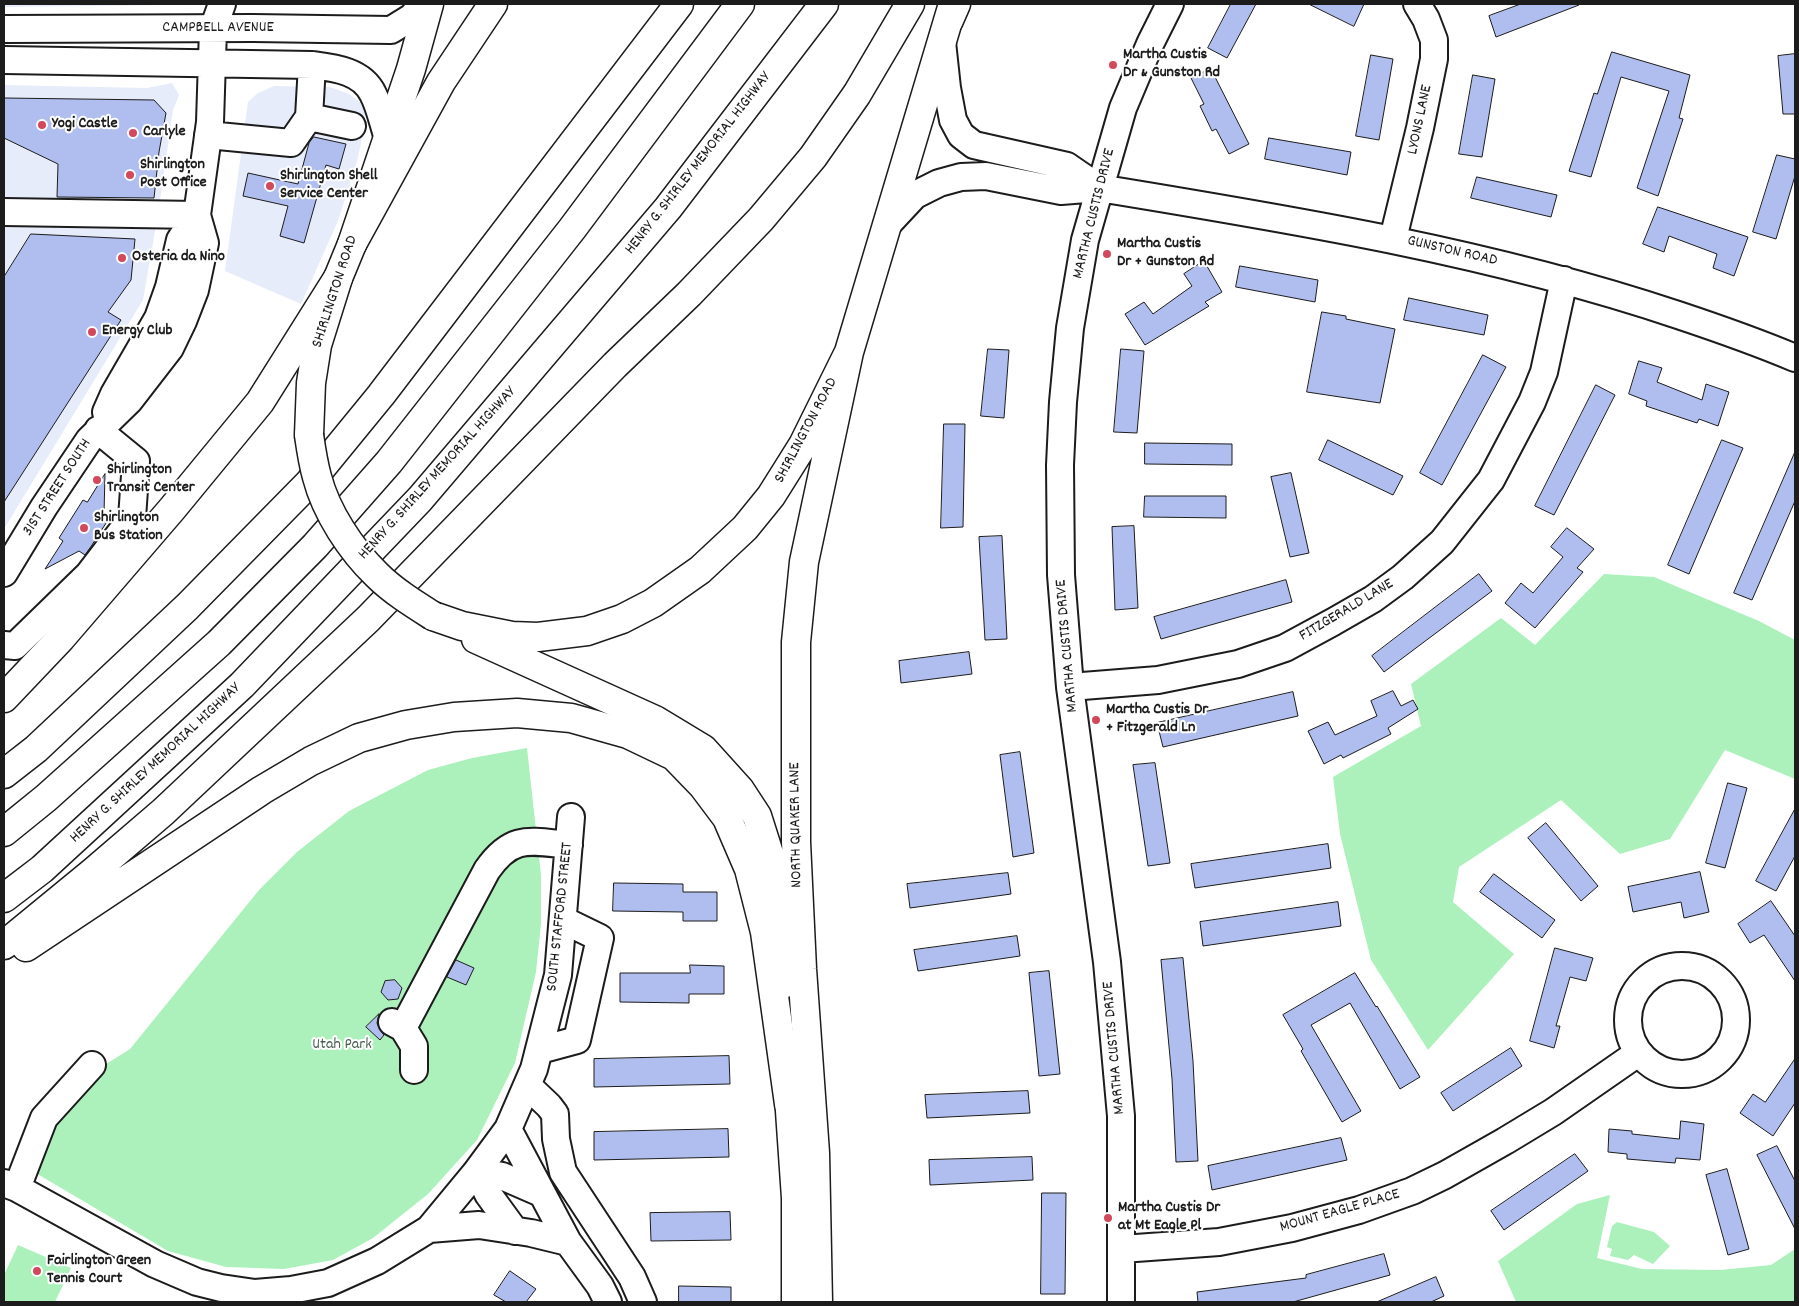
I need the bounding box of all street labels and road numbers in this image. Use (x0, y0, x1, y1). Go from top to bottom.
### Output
street label: CAMPBELL AVENUE (162, 19, 274, 39)
street label: HENRY G. SHIRLEY MEMORIAL HIGHWAY (622, 69, 776, 259)
street label: LYONS LANE (1404, 83, 1438, 157)
street label: MARTHA CUSTIS DRIVE (1070, 147, 1120, 281)
street label: GUNSTON ROAD (1405, 232, 1499, 272)
street label: SHIRLINGTON ROAD (309, 234, 363, 350)
street label: SHIRLINGTON ROAD (771, 375, 843, 487)
street label: HENRY G. SHIRLEY MEMORIAL HIGHWAY (355, 383, 521, 565)
street label: 31ST STREET SOUTH (19, 436, 97, 540)
street label: FITZGERALD LANE (1296, 575, 1398, 647)
street label: MARTHA CUSTIS DRIVE (1053, 579, 1083, 713)
street label: HENRY G. SHIRLEY MEMORIAL HIGHWAY (67, 680, 245, 848)
street label: NORTH QUAKER LANE (786, 762, 808, 888)
street label: SOUTH STAFFORD STREET (544, 842, 578, 992)
street label: MARTHA CUSTIS DRIVE (1100, 981, 1130, 1115)
street label: MOUNT EAGLE PLACE (1278, 1186, 1402, 1238)

